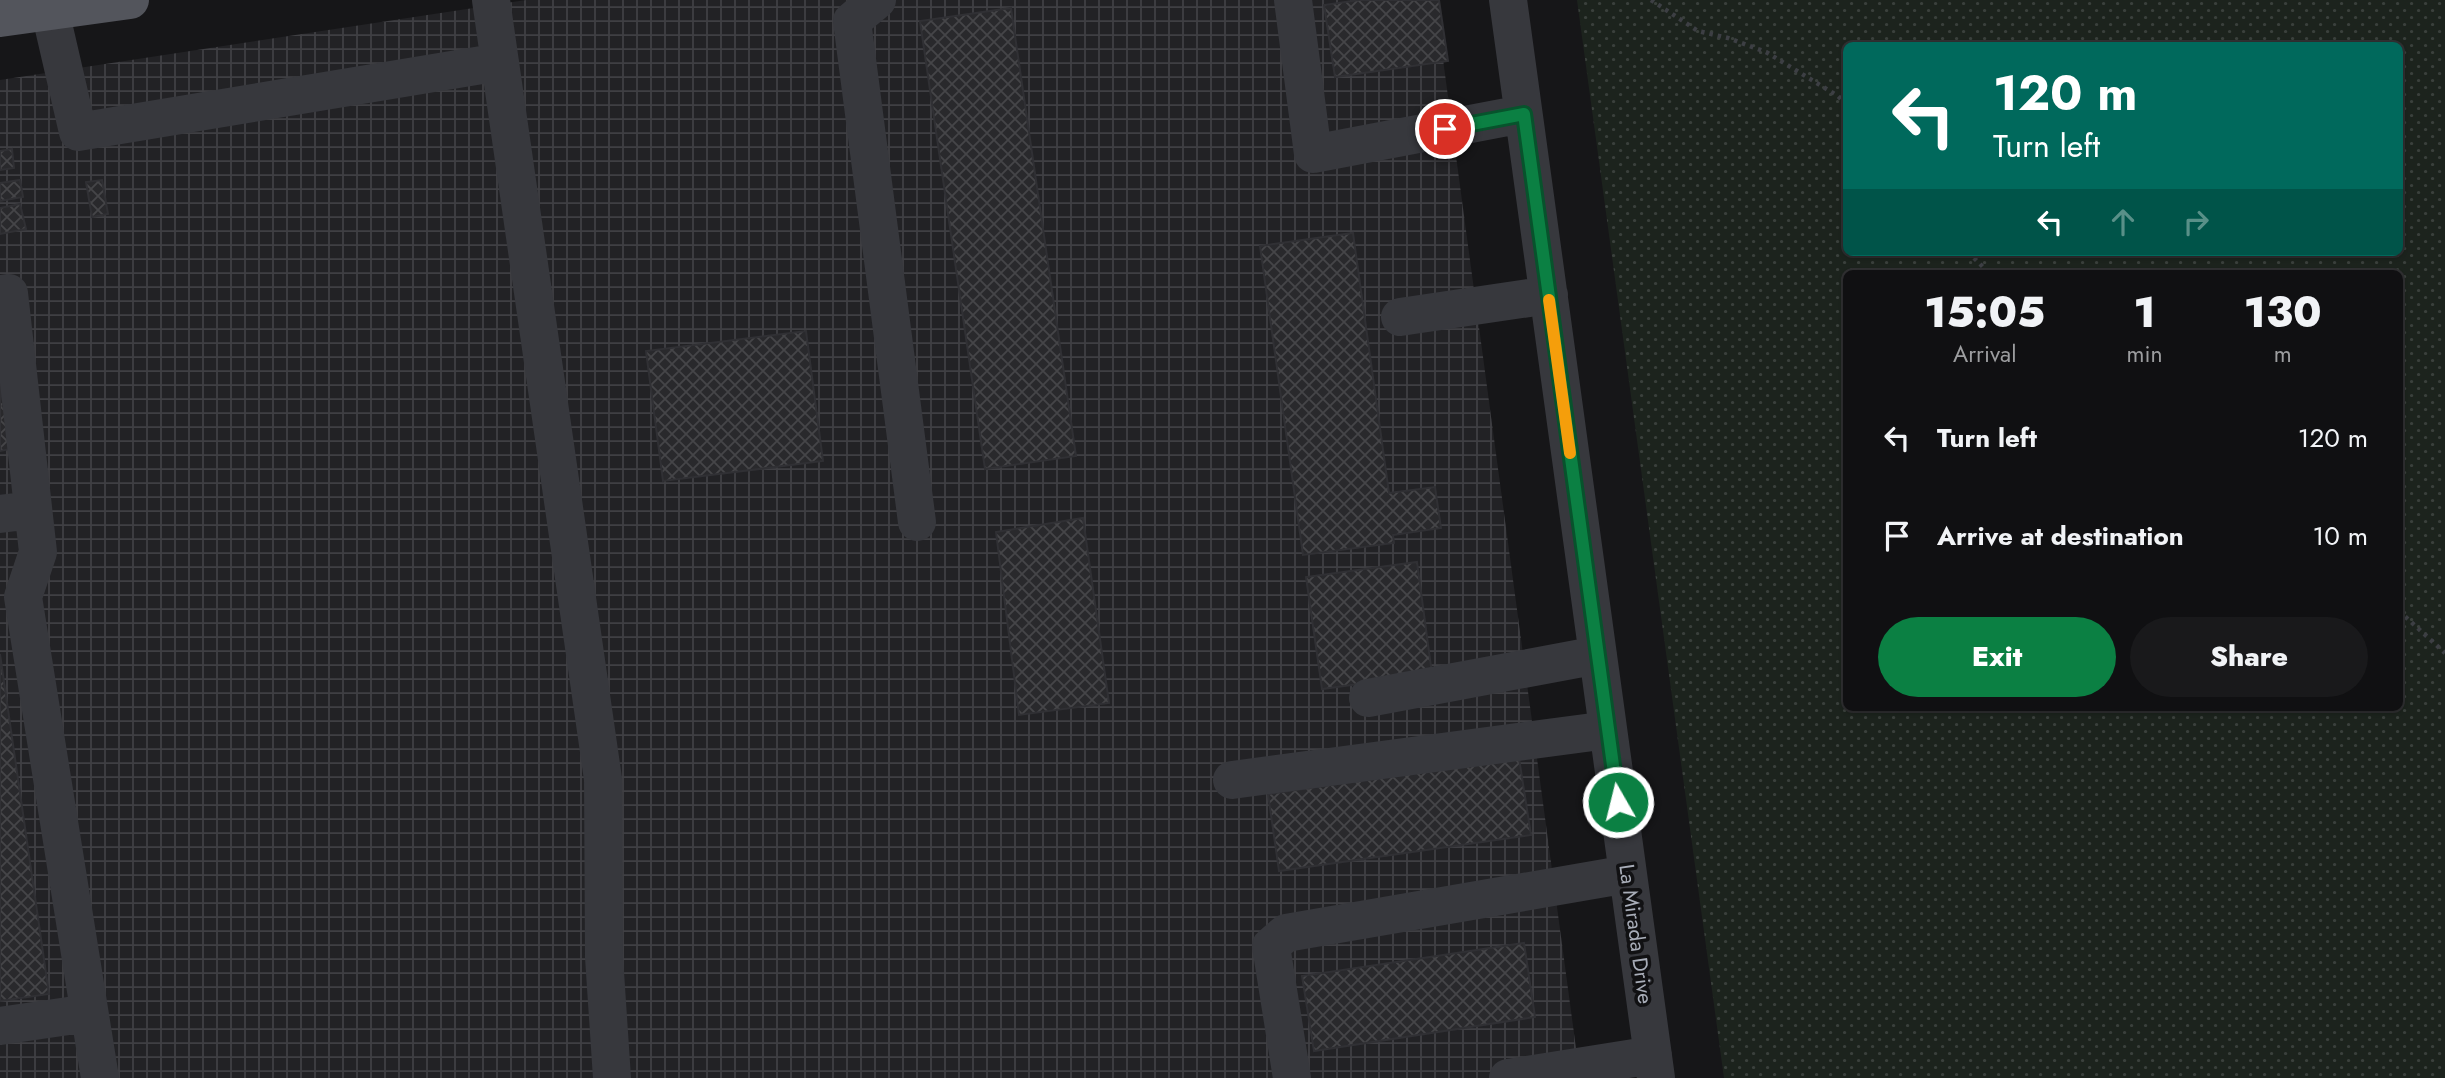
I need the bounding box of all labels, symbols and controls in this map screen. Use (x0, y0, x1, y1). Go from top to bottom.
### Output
text: 120 m (1993, 58, 2137, 128)
icon: left (1878, 70, 1969, 161)
pin (1415, 99, 1475, 159)
icon: arrive (1426, 110, 1464, 148)
text: Turn left (1993, 123, 2100, 169)
icon: left (2031, 203, 2069, 241)
icon: ahead (2104, 203, 2142, 241)
icon: right (2177, 203, 2215, 241)
text: 15:05 (1924, 282, 2045, 343)
text: 1 (2133, 282, 2156, 343)
text: 130 (2244, 282, 2322, 343)
text: Arrival (1953, 337, 2016, 371)
text: min (2126, 337, 2162, 371)
text: m (2274, 337, 2292, 371)
icon: left (1878, 419, 1916, 457)
text: Turn left (1937, 419, 2037, 457)
text: 120 m (2298, 419, 2368, 457)
icon: arrive (1878, 517, 1916, 555)
text: Arrive at destination (1937, 517, 2184, 555)
text: 10 m (2313, 517, 2368, 555)
button: Exit (1878, 617, 2116, 697)
button: Share (2130, 617, 2368, 697)
position arrow (1581, 765, 1655, 839)
street label: La Mirada Drive (1611, 862, 1661, 1006)

